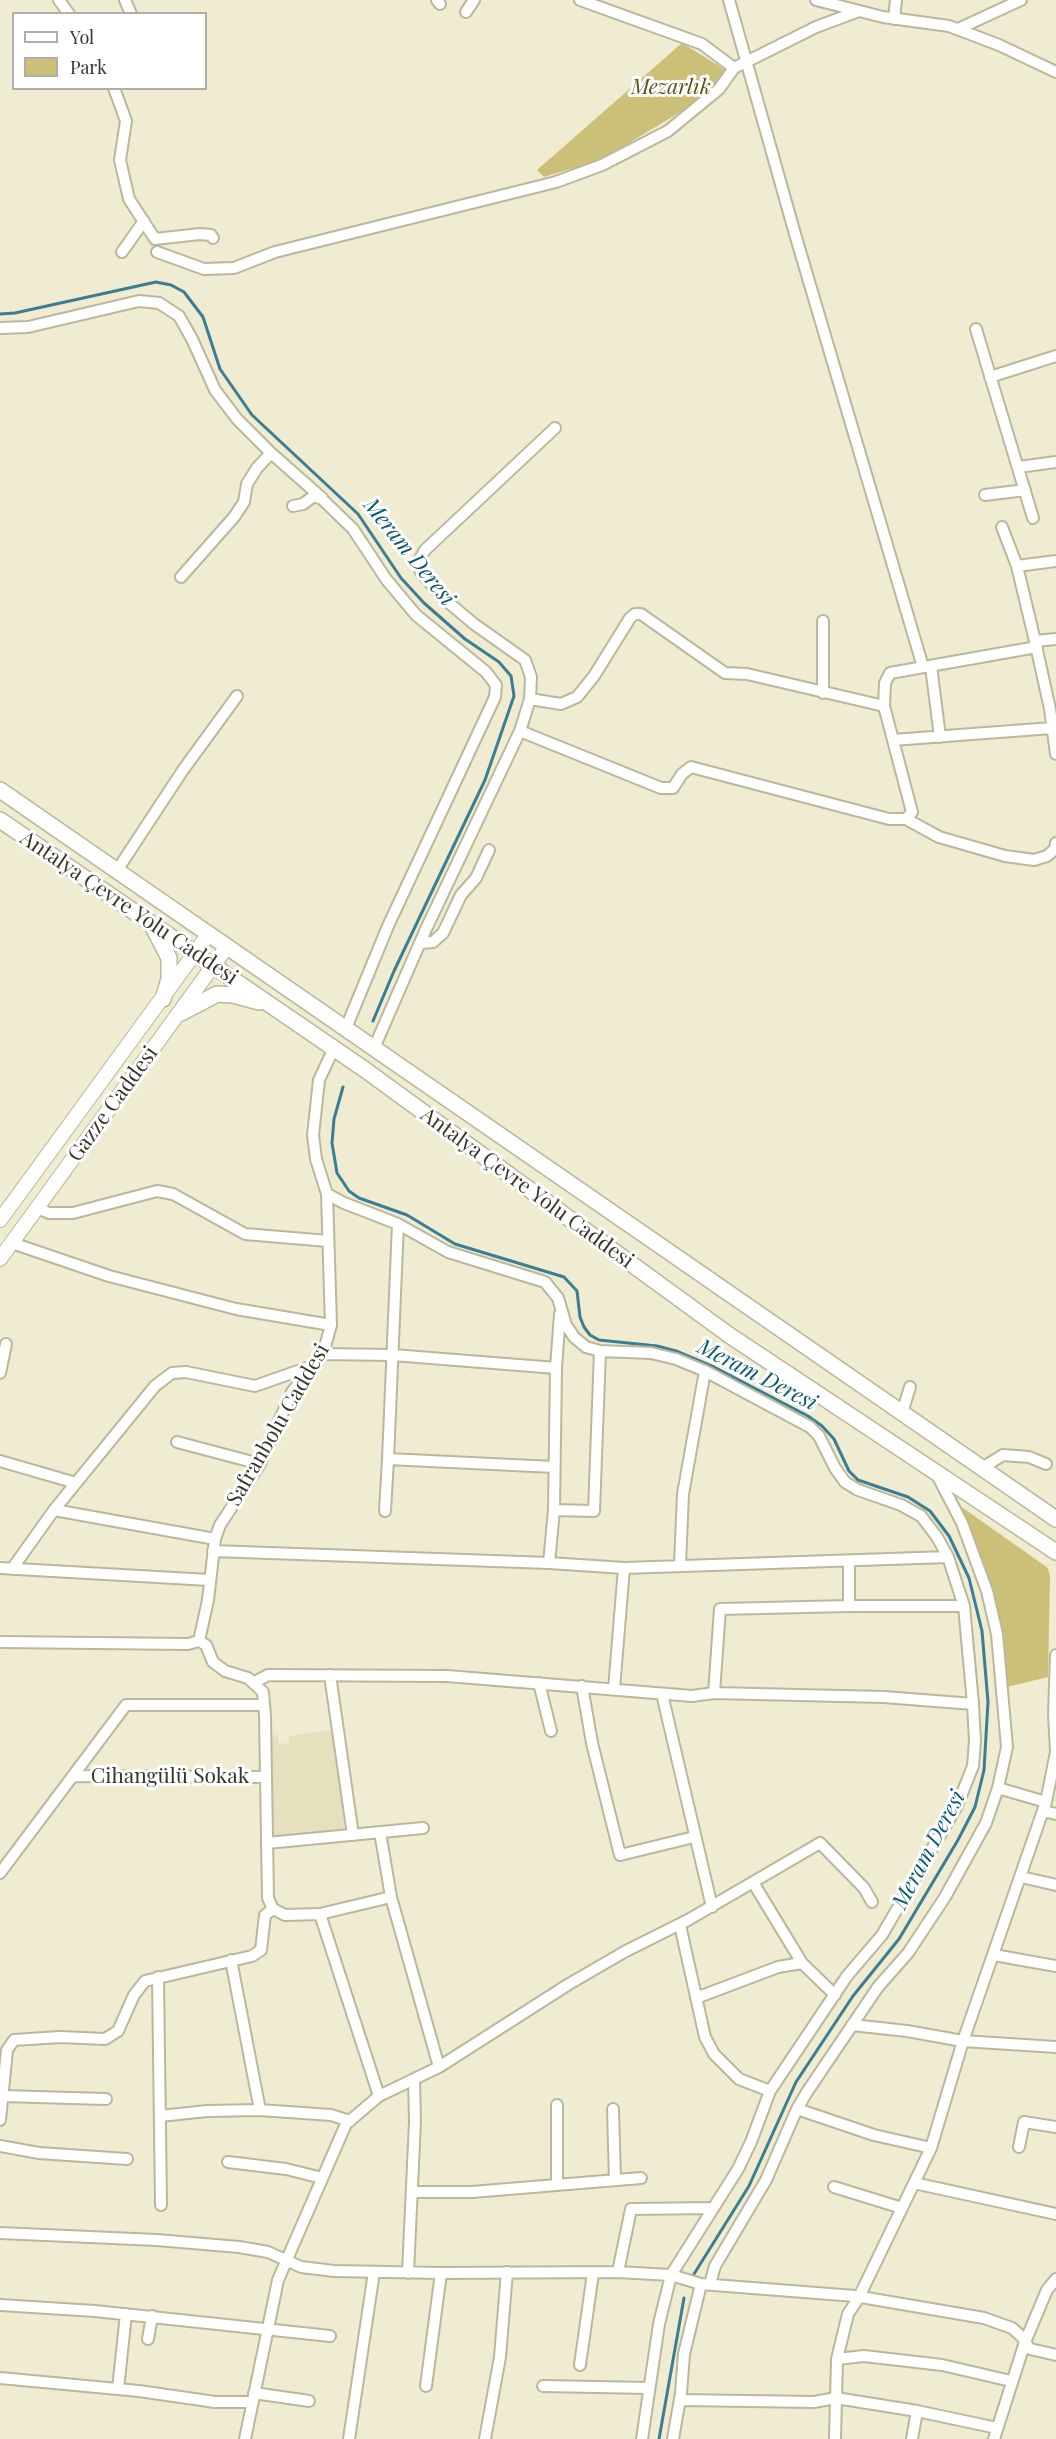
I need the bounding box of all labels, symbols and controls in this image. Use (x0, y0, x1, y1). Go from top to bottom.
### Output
legend (12, 12, 207, 90)
text: Yol (70, 25, 94, 49)
text: Park (70, 55, 107, 79)
park label: Mezarlık (631, 74, 711, 100)
water label: Meram Deresi (358, 493, 460, 611)
street label: Antalya Çevre Yolu Caddesi (15, 826, 243, 990)
street label: Gazze Caddesi (63, 1041, 163, 1167)
street label: Antalya Çevre Yolu Caddesi (416, 1102, 638, 1274)
water label: Meram Deresi (693, 1334, 821, 1416)
street label: Safranbolu Caddesi (221, 1339, 335, 1511)
street label: Cihangülü Sokak (91, 1763, 249, 1789)
water label: Meram Deresi (887, 1786, 971, 1914)

